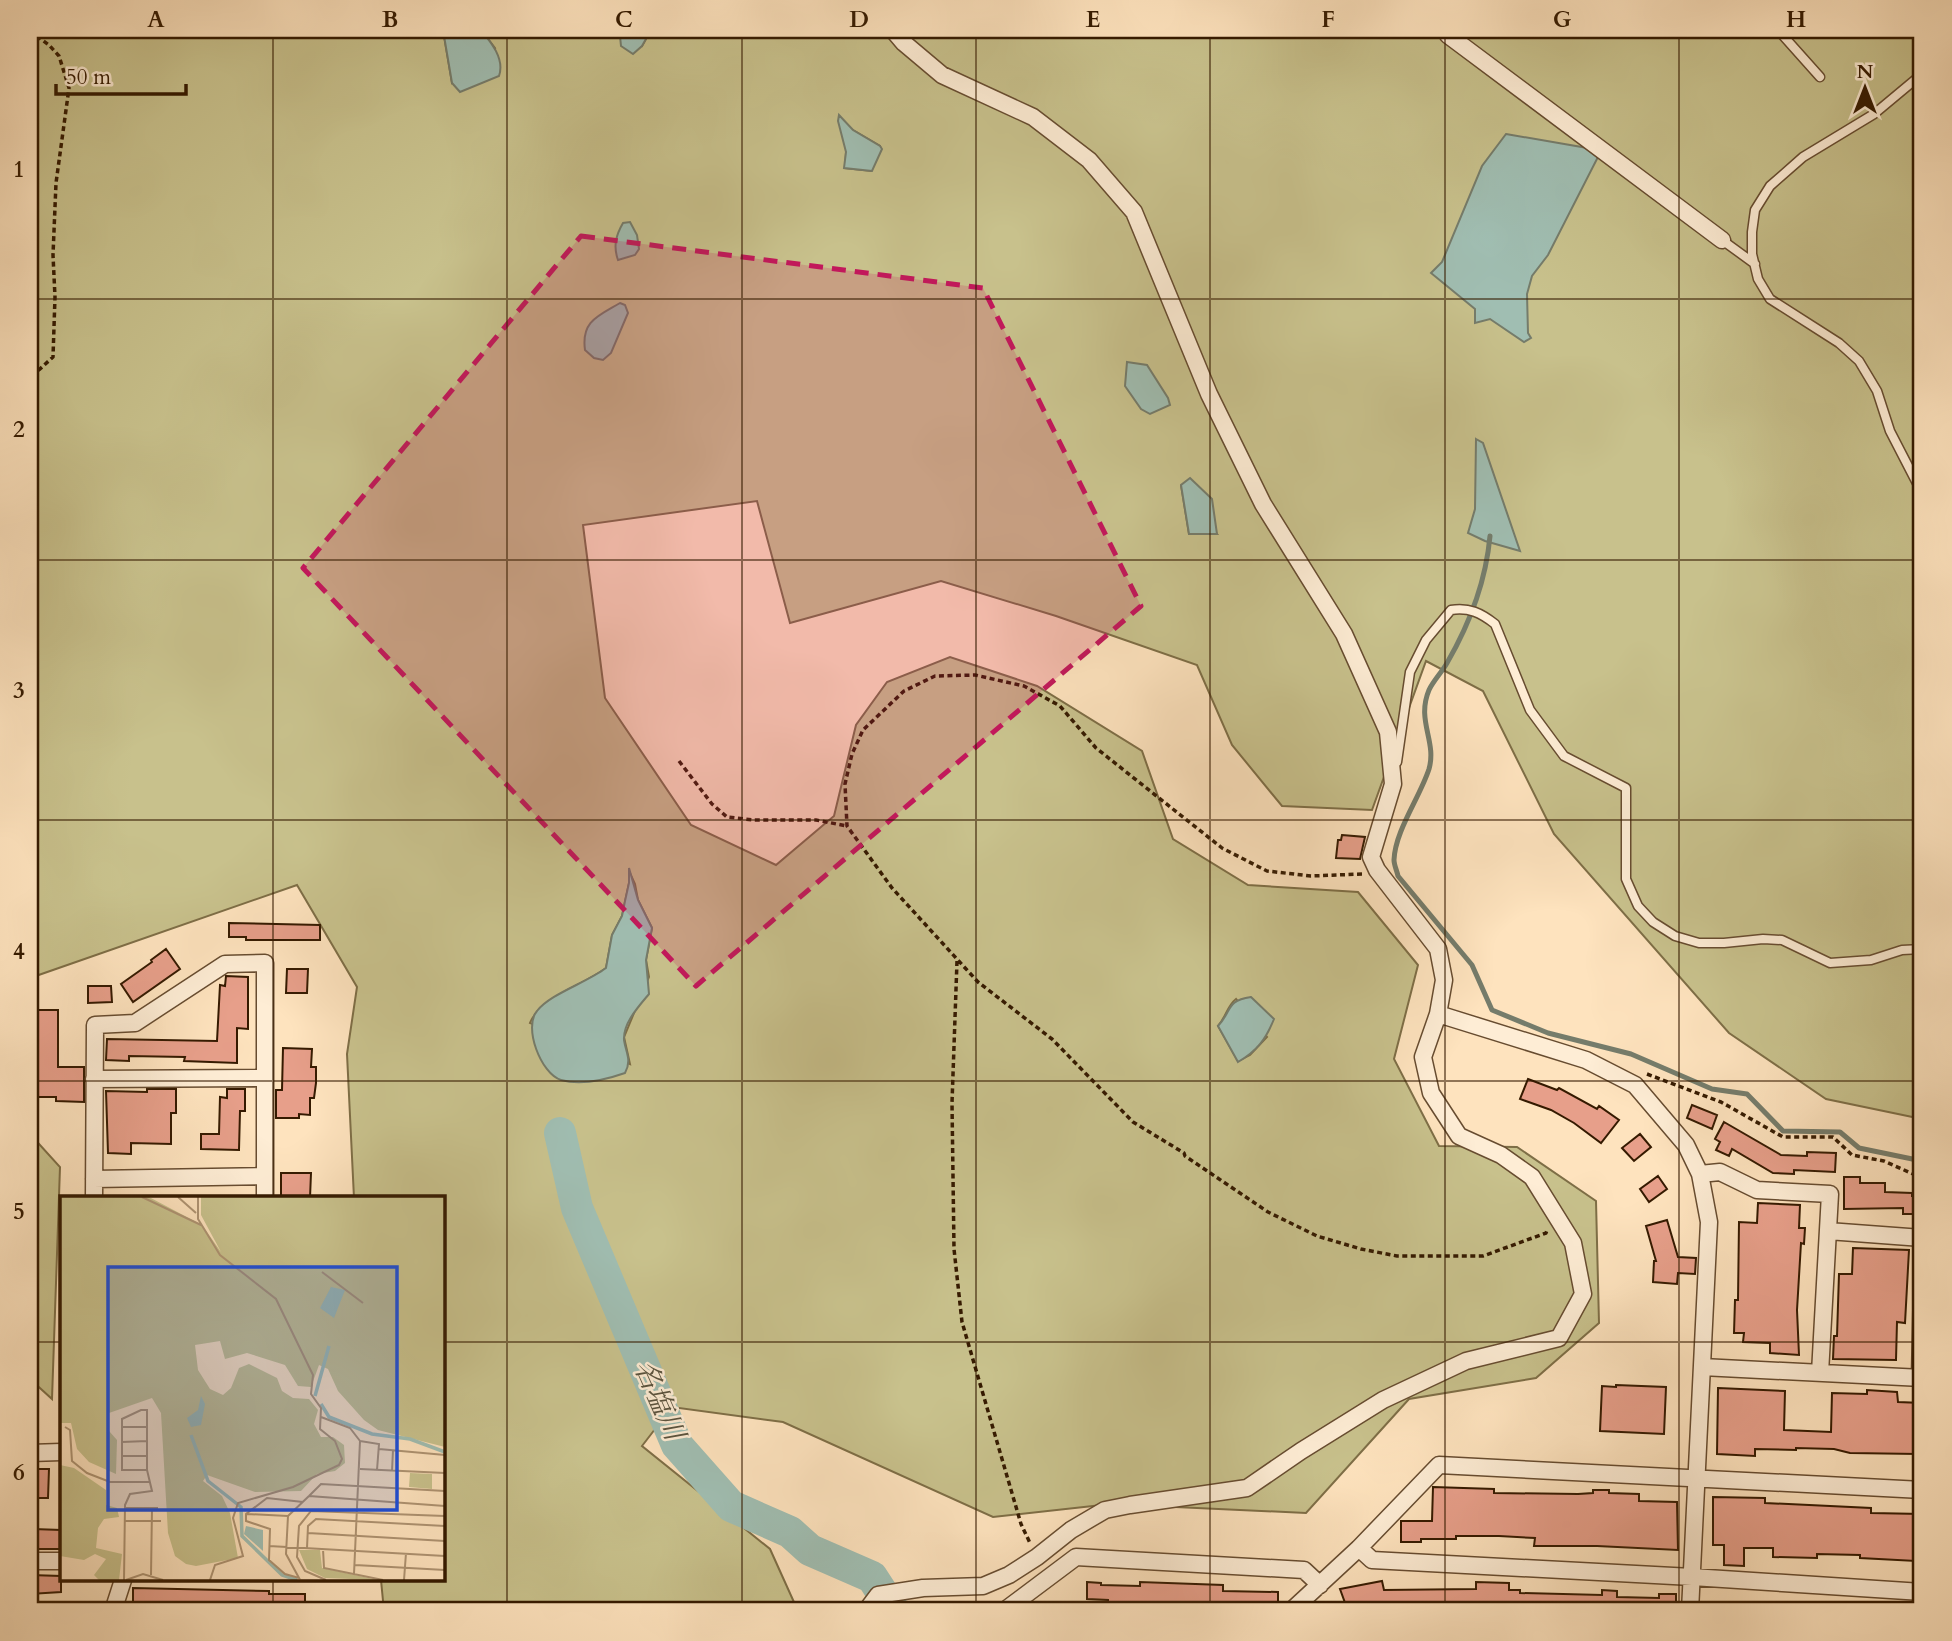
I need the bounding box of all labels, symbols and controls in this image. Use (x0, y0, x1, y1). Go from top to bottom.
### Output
text: A (147, 4, 165, 35)
text: B (382, 4, 398, 35)
text: C (615, 4, 633, 35)
text: D (849, 4, 869, 35)
text: E (1086, 4, 1100, 35)
text: F (1321, 4, 1335, 35)
text: G (1553, 4, 1572, 35)
text: H (1786, 4, 1806, 35)
scale bar (56, 52, 186, 96)
north arrow (1829, 52, 1899, 122)
text: N (1857, 59, 1874, 85)
text: 50 m (66, 63, 111, 92)
text: 1 (13, 154, 25, 185)
text: 2 (13, 414, 25, 445)
text: 3 (13, 675, 25, 706)
text: 4 (13, 936, 25, 967)
text: 5 (13, 1196, 25, 1227)
inset map (60, 1196, 444, 1582)
water label: 名塩川 (625, 1354, 695, 1449)
text: 6 (13, 1457, 25, 1488)

